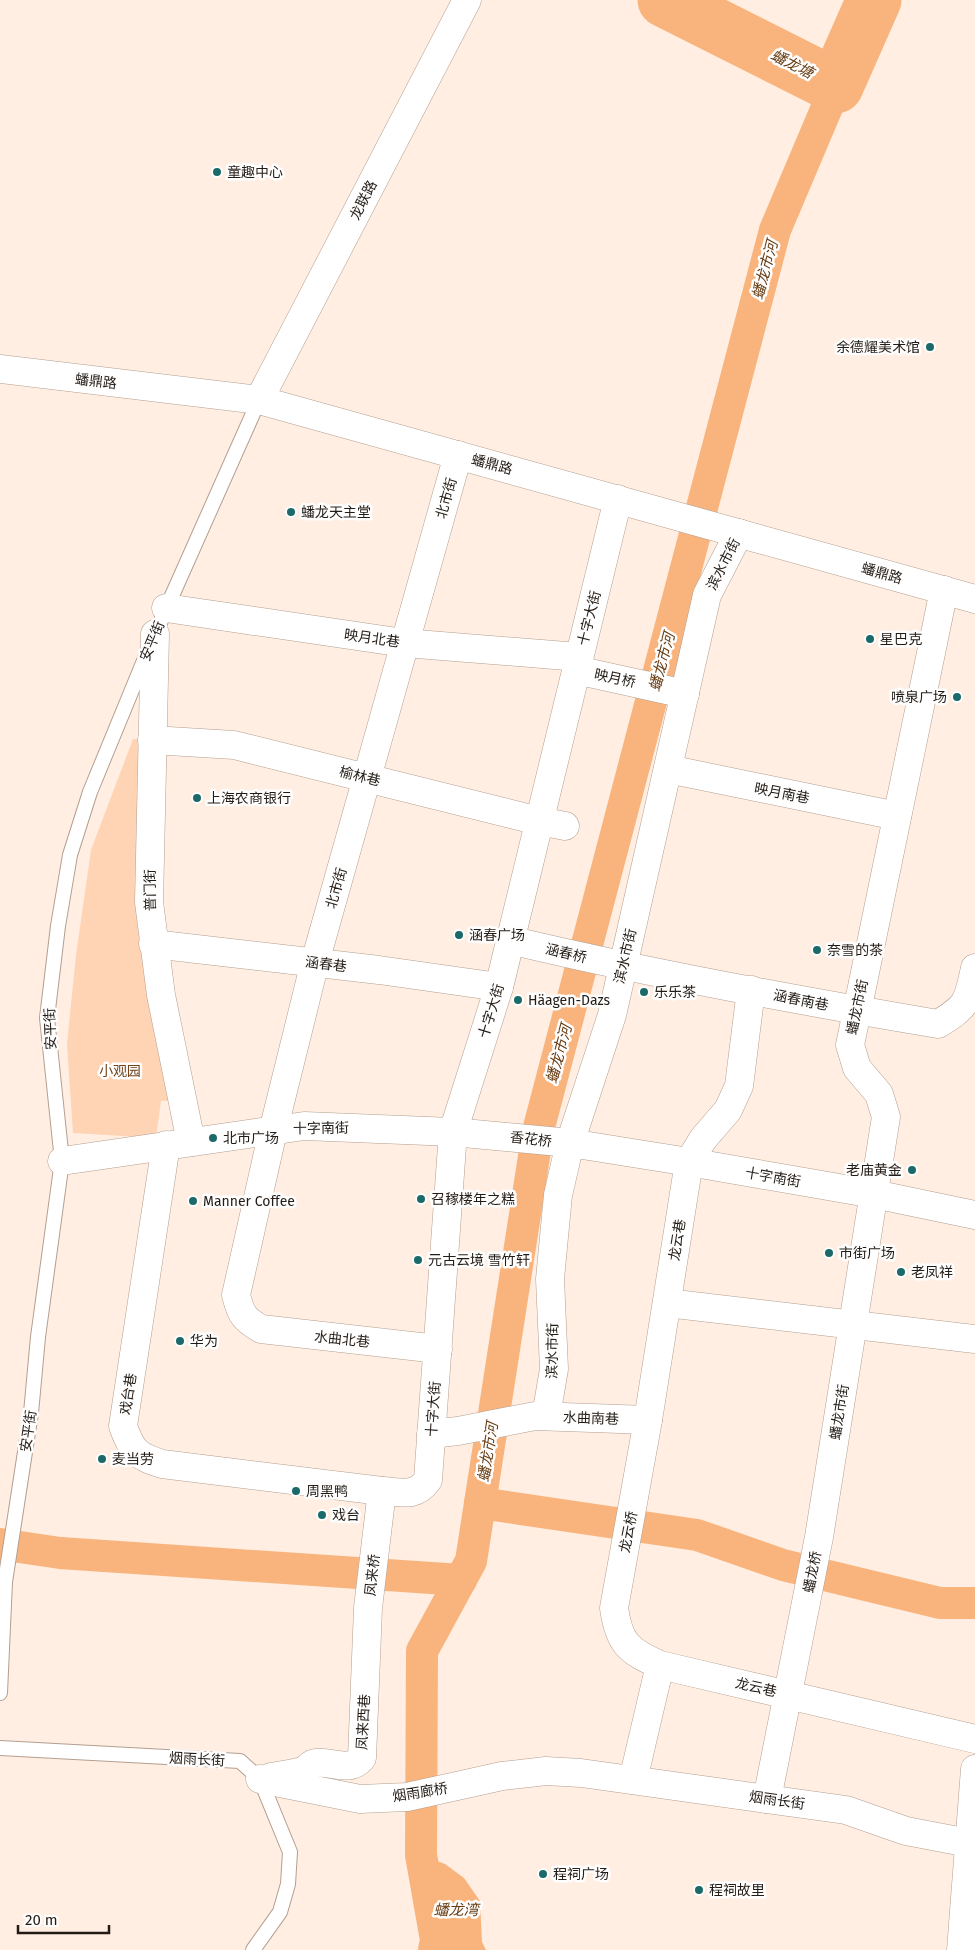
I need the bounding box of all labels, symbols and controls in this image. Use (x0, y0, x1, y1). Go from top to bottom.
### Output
water label: 蟠龙塘 (768, 46, 819, 84)
place label: 童趣中心 (227, 164, 283, 181)
marker: 童趣中心 (211, 166, 223, 178)
street label: 龙联路 (346, 178, 381, 223)
water label: 蟠龙市河 (749, 236, 782, 301)
place label: 余德耀美术馆 (836, 339, 920, 356)
marker: 余德耀美术馆 (924, 341, 936, 353)
street label: 蟠鼎路 (74, 371, 118, 392)
street label: 蟠鼎路 (469, 451, 514, 478)
street label: 北市街 (433, 476, 460, 521)
place label: 蟠龙天主堂 (301, 504, 371, 521)
marker: 蟠龙天主堂 (285, 506, 297, 518)
street label: 滨水市街 (703, 535, 744, 593)
street label: 蟠鼎路 (859, 560, 904, 587)
street label: 十字大街 (574, 589, 605, 647)
street label: 安平街 (136, 619, 168, 664)
street label: 映月北巷 (343, 626, 401, 651)
water label: 蟠龙市河 (646, 628, 679, 693)
place label: 星巴克 (880, 631, 922, 648)
marker: 星巴克 (864, 633, 876, 645)
street label: 映月桥 (593, 666, 637, 691)
place label: 喷泉广场 (891, 689, 947, 706)
marker: 喷泉广场 (951, 691, 963, 703)
street label: 榆林巷 (337, 763, 382, 790)
street label: 映月南巷 (753, 780, 811, 807)
place label: 上海农商银行 (207, 790, 291, 807)
marker: 上海农商银行 (191, 792, 203, 804)
street label: 北市街 (323, 866, 350, 911)
street label: 普门街 (142, 869, 159, 911)
place label: 涵春广场 (469, 927, 525, 944)
street label: 滨水市街 (611, 927, 640, 985)
marker: 涵春广场 (453, 929, 465, 941)
street label: 涵春桥 (544, 940, 588, 966)
place label: 奈雪的茶 (827, 942, 883, 959)
marker: 奈雪的茶 (811, 944, 823, 956)
street label: 涵春巷 (304, 954, 348, 975)
street label: 蟠龙市街 (843, 978, 872, 1036)
street label: 十字大街 (475, 982, 508, 1040)
place label: 乐乐茶 (654, 984, 696, 1001)
marker: 乐乐茶 (638, 986, 650, 998)
street label: 涵春南巷 (772, 987, 830, 1014)
place label: Häagen-Dazs (528, 992, 611, 1009)
marker: Häagen-Dazs (512, 994, 524, 1006)
street label: 安平街 (41, 1008, 60, 1050)
water label: 蟠龙市河 (543, 1020, 576, 1085)
park label: 小观园 (99, 1063, 141, 1080)
street label: 十字南街 (293, 1120, 349, 1137)
street label: 香花桥 (509, 1129, 553, 1150)
place label: 北市广场 (223, 1130, 279, 1147)
marker: 北市广场 (207, 1132, 219, 1144)
place label: 老庙黄金 (846, 1162, 902, 1179)
street label: 十字南街 (744, 1164, 802, 1191)
marker: 老庙黄金 (906, 1164, 918, 1176)
place label: 召稼楼年之糕 (431, 1191, 515, 1208)
place label: Manner Coffee (203, 1193, 295, 1210)
marker: 召稼楼年之糕 (415, 1193, 427, 1205)
marker: Manner Coffee (187, 1195, 199, 1207)
street label: 龙云巷 (666, 1218, 689, 1262)
place label: 市街广场 (839, 1245, 895, 1262)
marker: 市街广场 (823, 1247, 835, 1259)
place label: 元古云境 雪竹轩 (428, 1252, 530, 1269)
marker: 元古云境 雪竹轩 (412, 1254, 424, 1266)
place label: 老凤祥 (911, 1264, 953, 1281)
marker: 老凤祥 (895, 1266, 907, 1278)
street label: 滨水市街 (544, 1323, 561, 1379)
street label: 水曲北巷 (313, 1328, 371, 1351)
place label: 华为 (190, 1333, 218, 1350)
marker: 华为 (174, 1335, 186, 1347)
street label: 戏台巷 (117, 1372, 140, 1416)
street label: 十字大街 (423, 1381, 444, 1438)
street label: 蟠龙市街 (827, 1383, 852, 1441)
street label: 安平街 (17, 1409, 40, 1453)
street label: 水曲南巷 (563, 1409, 619, 1428)
water label: 蟠龙市河 (474, 1418, 502, 1483)
place label: 麦当劳 (112, 1451, 154, 1468)
marker: 麦当劳 (96, 1453, 108, 1465)
place label: 周黑鸭 (306, 1483, 348, 1500)
marker: 周黑鸭 (290, 1485, 302, 1497)
place label: 戏台 (332, 1507, 360, 1524)
marker: 戏台 (316, 1509, 328, 1521)
street label: 龙云桥 (616, 1510, 641, 1554)
street label: 蟠龙桥 (800, 1550, 825, 1594)
street label: 凤来桥 (362, 1553, 383, 1597)
street label: 龙云巷 (734, 1674, 778, 1700)
street label: 凤来西巷 (354, 1694, 373, 1750)
street label: 烟雨长街 (169, 1750, 225, 1769)
street label: 烟雨廊桥 (391, 1780, 449, 1805)
street label: 烟雨长街 (748, 1788, 806, 1813)
place label: 程祠广场 (553, 1866, 609, 1883)
marker: 程祠广场 (537, 1868, 549, 1880)
place label: 程祠故里 (709, 1882, 765, 1899)
marker: 程祠故里 (693, 1884, 705, 1896)
water label: 蟠龙湾 (433, 1901, 481, 1919)
scale bar (18, 1902, 109, 1934)
text: 20 m (25, 1911, 58, 1929)

